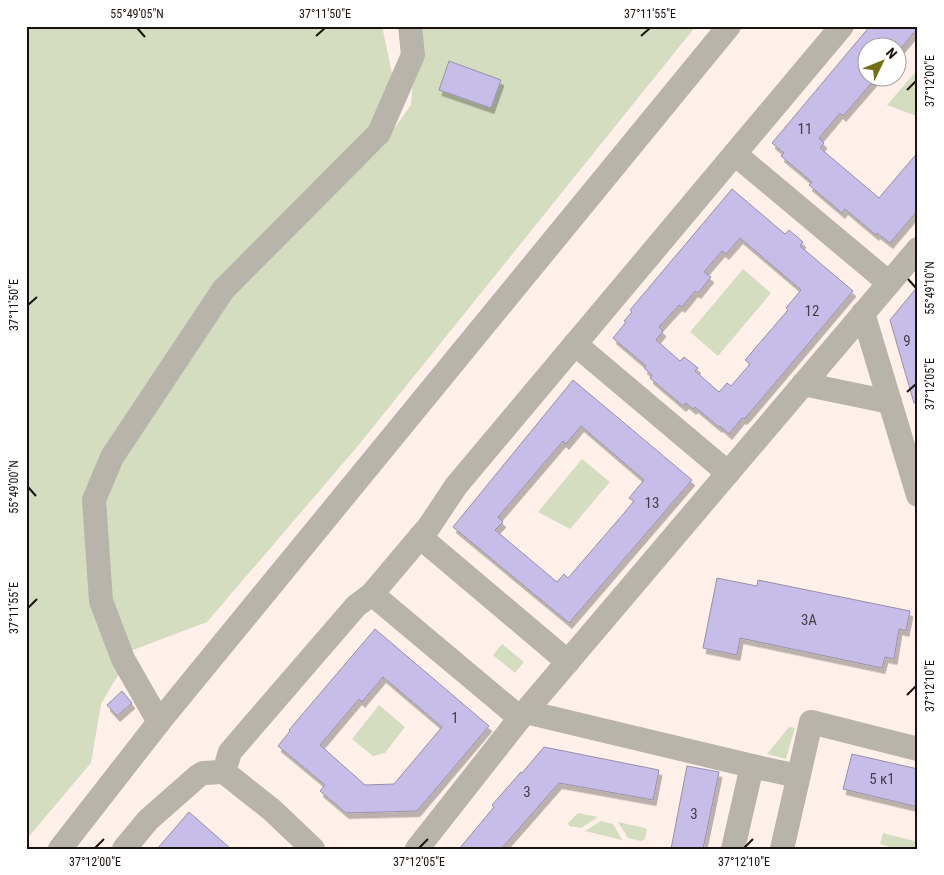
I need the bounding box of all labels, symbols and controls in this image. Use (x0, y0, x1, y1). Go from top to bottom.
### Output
text: 55°49'05"N (110, 7, 164, 21)
text: 37°11'50"E (299, 7, 351, 21)
text: 37°11'55"E (624, 7, 676, 21)
north arrow (856, 38, 906, 88)
text: N (883, 45, 900, 62)
text: 37°12'00"E (923, 55, 937, 107)
house number: 11 (798, 120, 812, 138)
text: 55°49'10"N (923, 261, 937, 315)
text: 37°11'50"E (7, 279, 21, 331)
house number: 12 (805, 302, 819, 320)
house number: 9 (903, 332, 911, 350)
text: 37°12'05"E (923, 358, 937, 410)
text: 55°49'00"N (7, 460, 21, 514)
house number: 13 (645, 494, 659, 512)
text: 37°11'55"E (7, 582, 21, 634)
house number: 3А (801, 611, 817, 629)
text: 37°12'10"E (923, 660, 937, 712)
house number: 1 (451, 709, 459, 727)
house number: 5 к1 (869, 770, 895, 788)
house number: 3 (523, 783, 531, 801)
house number: 3 (690, 805, 698, 823)
text: 37°12'00"E (69, 855, 121, 869)
text: 37°12'05"E (393, 855, 445, 869)
text: 37°12'10"E (718, 855, 770, 869)

